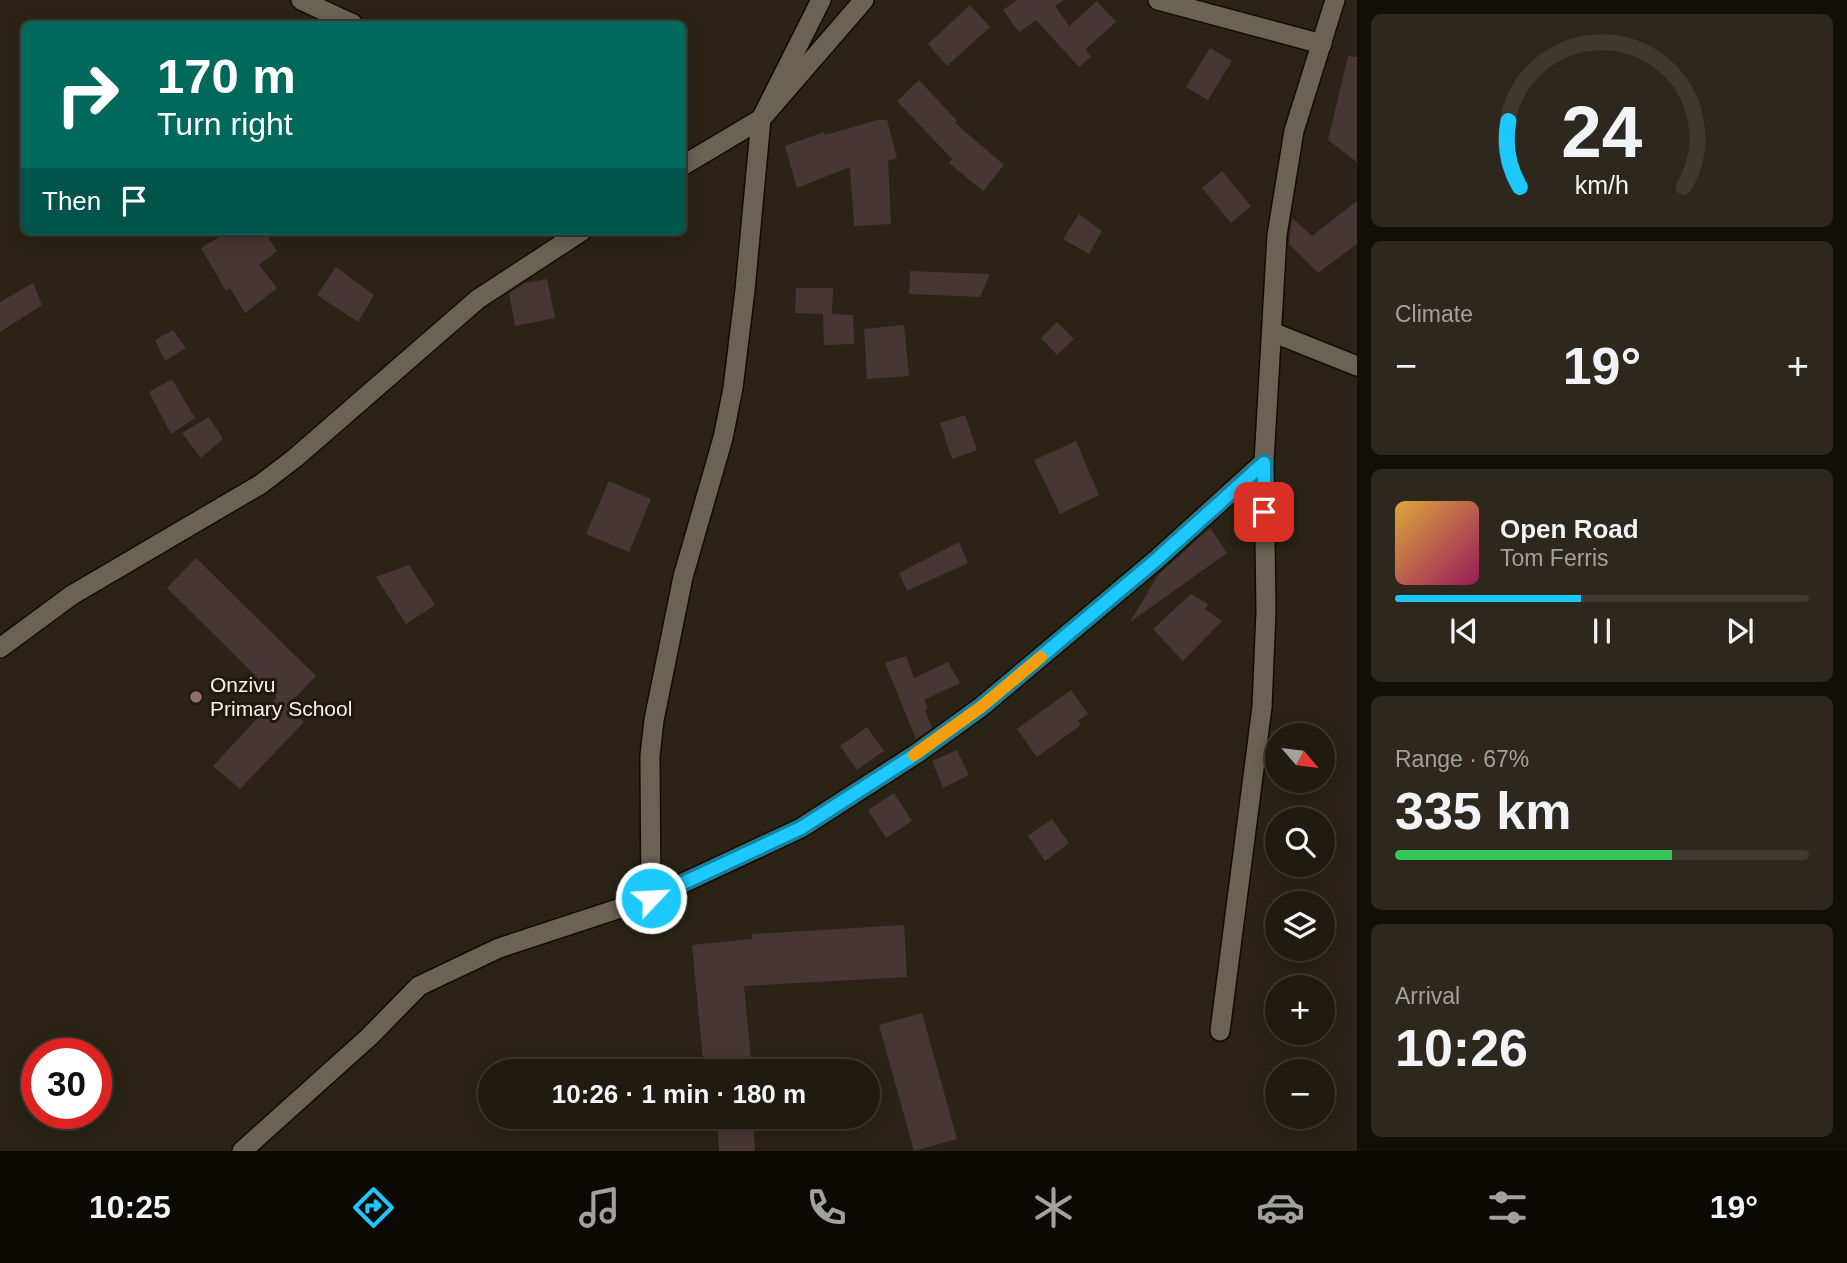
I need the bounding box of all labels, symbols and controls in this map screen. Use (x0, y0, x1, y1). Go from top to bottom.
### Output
icon: right (42, 49, 133, 140)
text: 170 m (157, 49, 296, 103)
text: 24 (1562, 91, 1643, 172)
text: Turn right (157, 106, 293, 142)
text: km/h (1575, 171, 1629, 199)
icon: arrive (115, 182, 153, 220)
text: Then (42, 186, 101, 216)
text: Climate (1395, 301, 1473, 327)
text: 19° (1563, 337, 1641, 395)
text: − (1395, 345, 1417, 387)
text: + (1787, 345, 1809, 387)
pin (1234, 482, 1294, 542)
icon: arrive (1245, 493, 1283, 531)
text: Open Road (1500, 514, 1639, 544)
text: Tom Ferris (1500, 545, 1609, 571)
icon: previous (1445, 612, 1483, 650)
icon: pause (1583, 612, 1621, 650)
icon: next (1721, 612, 1759, 650)
place label: Onzivu Primary School (210, 673, 352, 720)
marker: Onzivu Primary School (188, 689, 204, 705)
north arrow (1265, 723, 1335, 793)
map controls (1265, 723, 1335, 1129)
text: Range · 67% (1395, 746, 1529, 772)
text: 335 km (1395, 782, 1571, 840)
button: search (1265, 807, 1335, 877)
position arrow (614, 861, 688, 935)
button: layers (1265, 891, 1335, 961)
button: + (1265, 975, 1335, 1045)
text: Arrival (1395, 983, 1460, 1009)
text: 10:26 (1395, 1019, 1528, 1077)
speed limit sign: 30 (21, 1038, 112, 1129)
button: − (1265, 1059, 1335, 1129)
text: 10:26 · 1 min · 180 m (552, 1079, 806, 1109)
icon: directions (349, 1183, 398, 1232)
icon: music (575, 1183, 624, 1232)
icon: phone (802, 1183, 851, 1232)
icon: climate (1029, 1183, 1078, 1232)
icon: car (1256, 1183, 1305, 1232)
icon: filters (1483, 1183, 1532, 1232)
text: 10:25 (89, 1189, 171, 1225)
text: 19° (1710, 1189, 1758, 1225)

